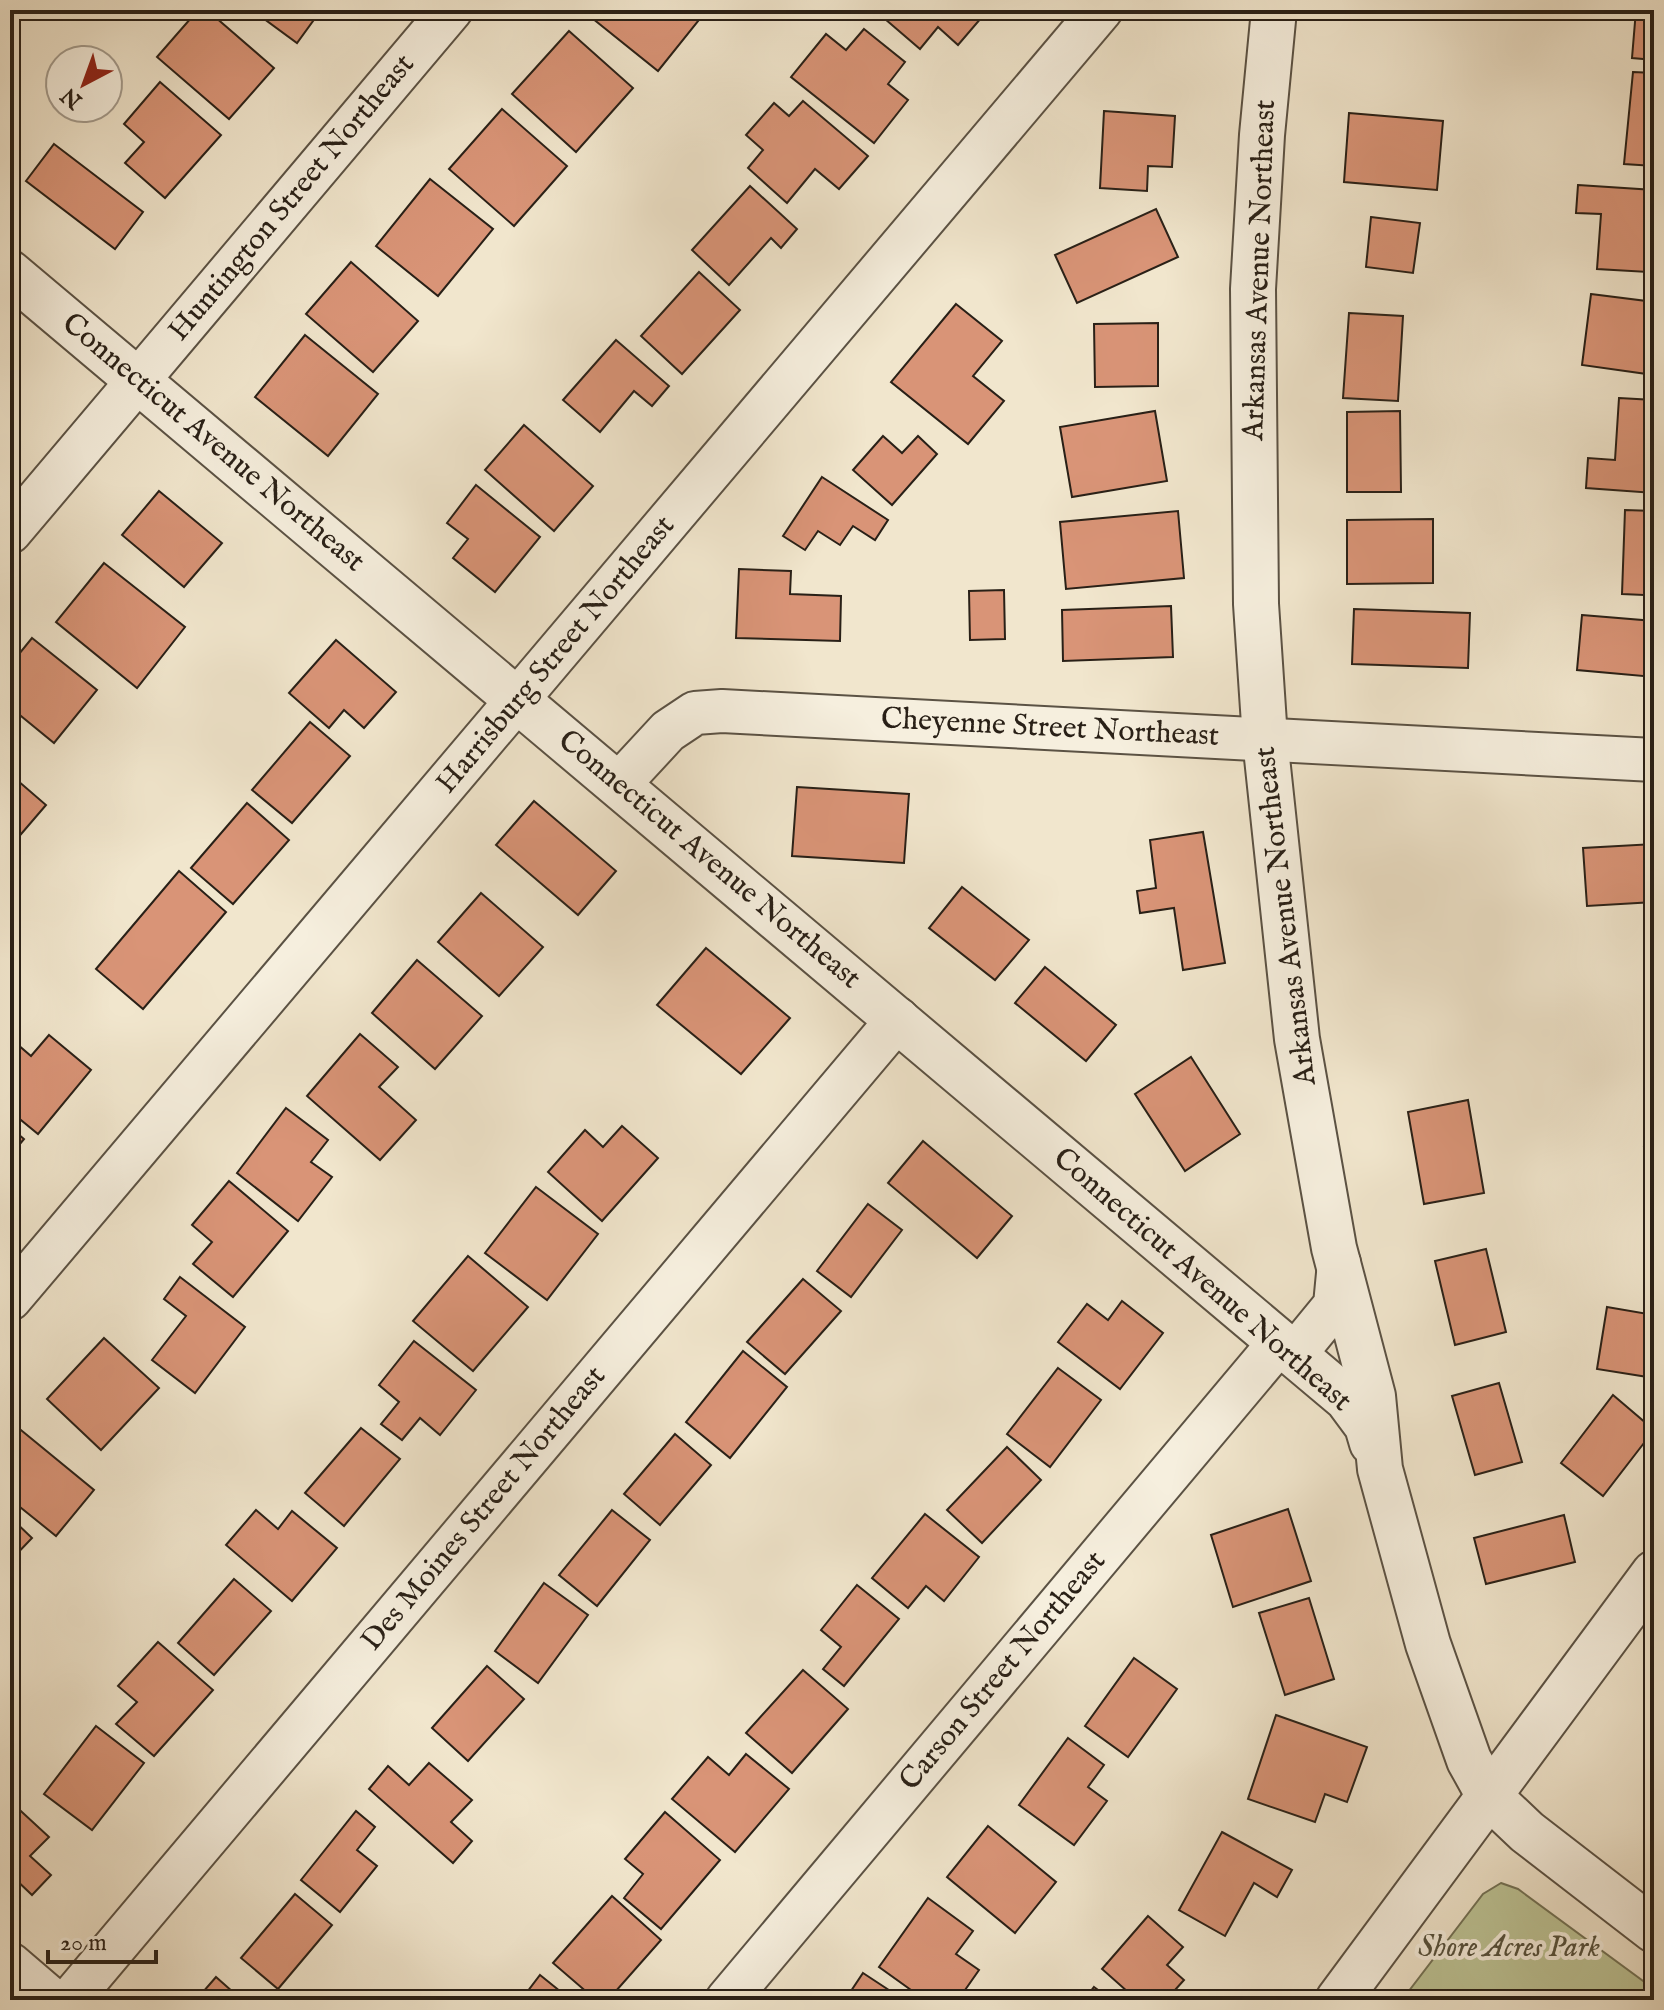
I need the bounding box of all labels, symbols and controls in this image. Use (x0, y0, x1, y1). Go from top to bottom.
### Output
north arrow (44, 44, 124, 124)
street label: Huntington Street Northeast (161, 47, 423, 349)
text: N (56, 81, 89, 115)
street label: Arkansas Avenue Northeast (1235, 99, 1285, 442)
street label: Connecticut Avenue Northeast (54, 305, 372, 581)
street label: Harrisburg Street Northeast (428, 508, 684, 802)
street label: Cheyenne Street Northeast (880, 700, 1220, 756)
street label: Connecticut Avenue Northeast (550, 722, 868, 998)
street label: Arkansas Avenue Northeast (1246, 744, 1326, 1089)
street label: Connecticut Avenue Northeast (1045, 1140, 1359, 1420)
street label: Des Moines Street Northeast (353, 1359, 615, 1659)
street label: Carson Street Northeast (892, 1543, 1114, 1799)
scale bar (48, 1914, 156, 1964)
text: 20 m (60, 1928, 107, 1959)
park label: Shore Acres Park (1418, 1929, 1600, 1967)

